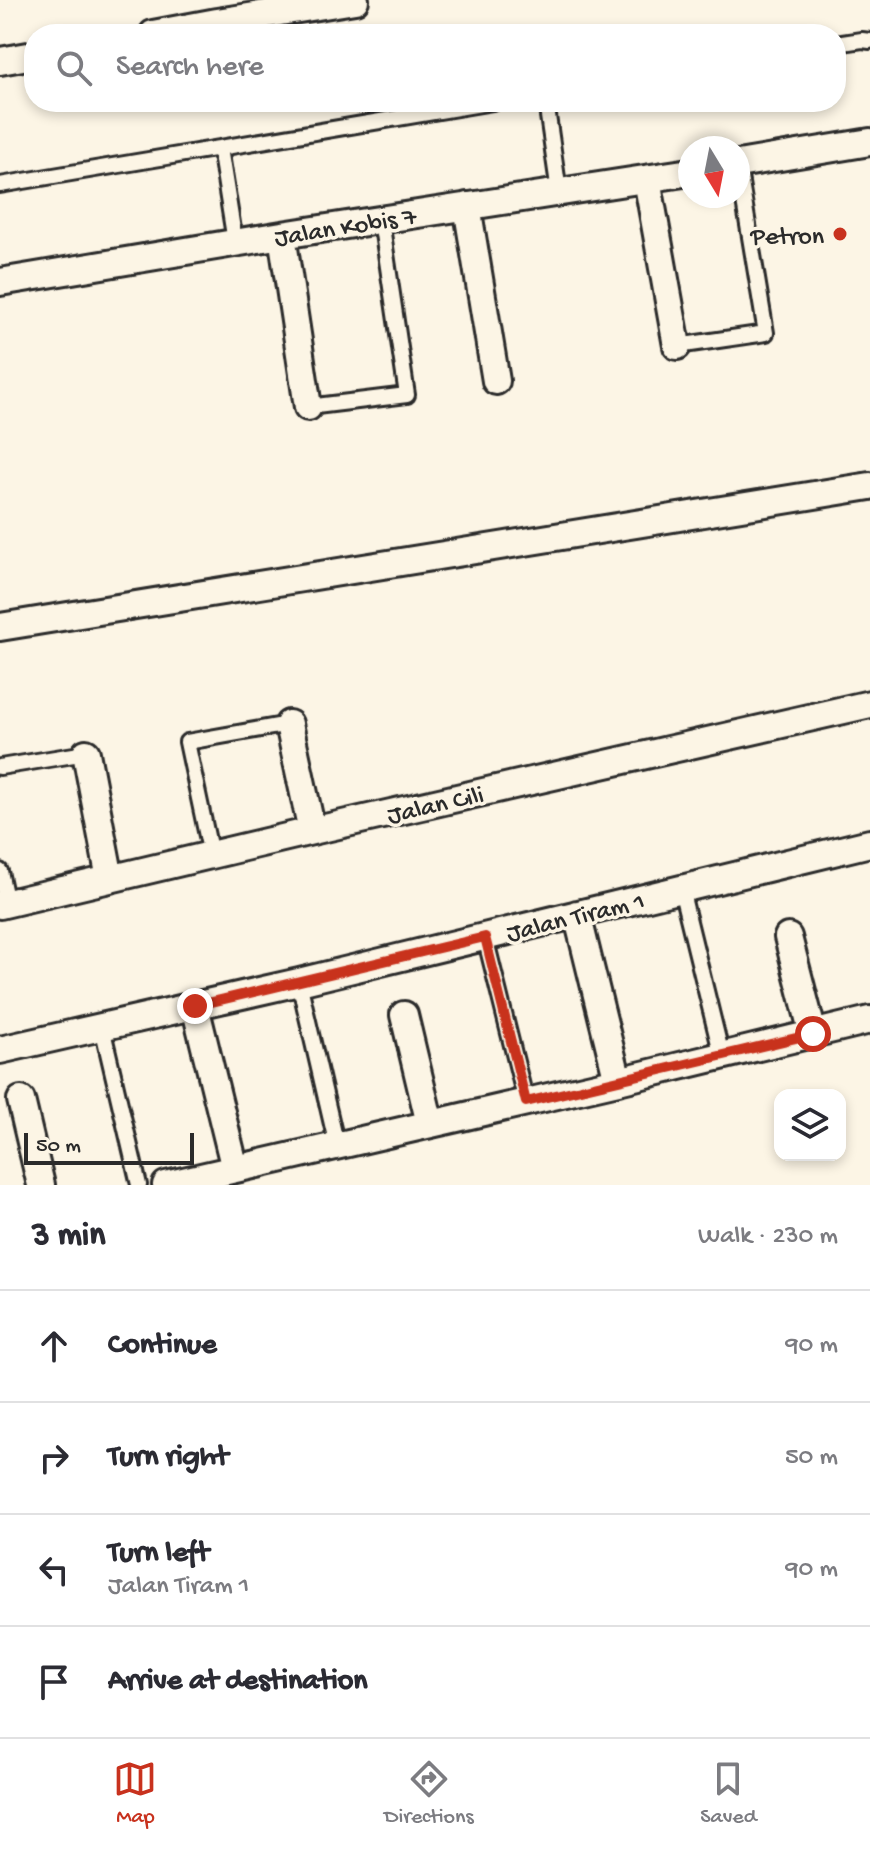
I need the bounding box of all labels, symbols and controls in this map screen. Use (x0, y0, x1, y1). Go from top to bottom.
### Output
search box (24, 24, 846, 112)
icon: search (52, 46, 96, 90)
text: Search here (116, 51, 264, 86)
north arrow (678, 136, 750, 208)
street label: Jalan Kobis 7 (273, 203, 420, 256)
place label: Petron (750, 223, 825, 254)
marker: Petron (831, 225, 849, 243)
street label: Jalan Cili (385, 781, 487, 834)
street label: Jalan Tiram 1 (504, 887, 648, 951)
route end (177, 988, 213, 1024)
route start (795, 1016, 831, 1052)
map controls (774, 1089, 846, 1161)
button: layers (774, 1089, 846, 1161)
scale bar (24, 1129, 194, 1165)
text: 50 m (36, 1134, 81, 1160)
text: 3 min (32, 1217, 105, 1257)
text: Walk · 230 m (698, 1222, 838, 1253)
icon: ahead (32, 1324, 76, 1368)
text: Continue (108, 1329, 217, 1364)
text: 90 m (786, 1331, 838, 1362)
icon: right (32, 1436, 76, 1480)
text: Turn right (108, 1441, 228, 1476)
text: 50 m (785, 1443, 838, 1474)
text: Turn left (108, 1537, 209, 1572)
icon: left (32, 1548, 76, 1592)
text: 90 m (786, 1555, 838, 1586)
text: Jalan Tiram 1 (108, 1572, 249, 1603)
icon: arrive (32, 1660, 76, 1704)
text: Arrive at destination (108, 1665, 368, 1700)
tab: Map (113, 1757, 157, 1831)
tab: Directions (384, 1757, 474, 1831)
tab: Saved (700, 1757, 757, 1831)

